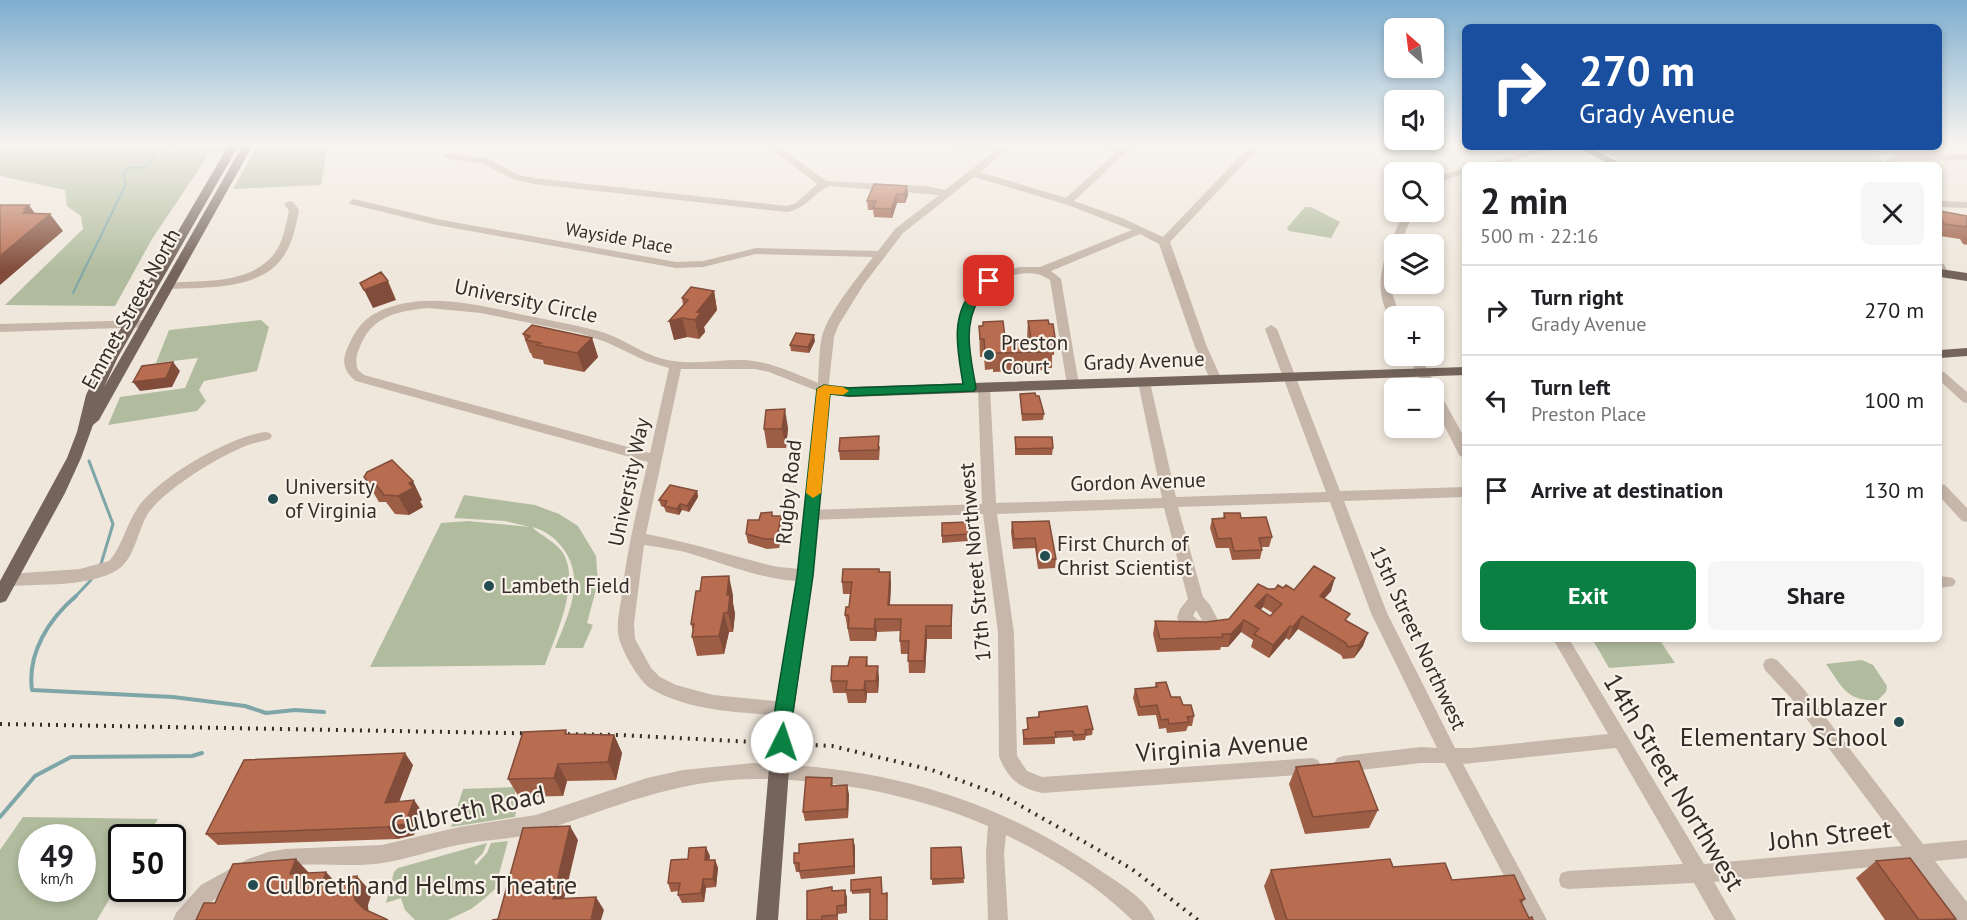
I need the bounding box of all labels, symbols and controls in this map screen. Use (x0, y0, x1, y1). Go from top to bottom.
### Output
north arrow (1384, 18, 1444, 78)
map controls (1384, 18, 1444, 438)
text: 270 m (1579, 43, 1695, 98)
icon: right (1480, 48, 1558, 126)
button: sound (1384, 90, 1444, 150)
text: Grady Avenue (1579, 96, 1735, 130)
button: search (1384, 162, 1444, 222)
text: 2 min (1480, 177, 1568, 224)
button: close (1861, 182, 1924, 245)
street label: Wayside Place (564, 217, 675, 258)
text: 500 m · 22:16 (1480, 223, 1598, 249)
street label: Emmet Street North (75, 224, 186, 394)
button: layers (1384, 234, 1444, 294)
pin (963, 255, 1014, 306)
icon: arrive (972, 264, 1005, 297)
street label: University Circle (452, 272, 600, 329)
text: Turn right (1531, 283, 1623, 311)
icon: right (1480, 294, 1513, 327)
text: 270 m (1864, 296, 1924, 324)
button: + (1384, 306, 1444, 366)
text: Grady Avenue (1531, 311, 1646, 337)
place label: Preston Court (1001, 329, 1068, 380)
street label: Grady Avenue (1083, 345, 1205, 376)
marker: Preston Court (982, 348, 996, 362)
text: Turn left (1531, 373, 1611, 401)
button: − (1384, 378, 1444, 438)
icon: left (1480, 384, 1513, 417)
text: 100 m (1864, 386, 1924, 414)
text: Preston Place (1531, 401, 1646, 427)
street label: University Way (602, 415, 655, 549)
street label: Rugby Road (770, 438, 807, 546)
street label: 17th Street Northwest (952, 462, 997, 663)
street label: Gordon Avenue (1070, 466, 1206, 497)
place label: University of Virginia (285, 473, 377, 524)
icon: arrive (1480, 474, 1513, 507)
text: Arrive at destination (1531, 476, 1723, 504)
text: 130 m (1864, 476, 1924, 504)
marker: University of Virginia (266, 492, 280, 506)
place label: First Church of Christ Scientist (1057, 530, 1192, 581)
street label: 15th Street Northwest (1364, 541, 1473, 734)
marker: First Church of Christ Scientist (1038, 549, 1052, 563)
button: Exit (1480, 561, 1696, 630)
button: Share (1708, 561, 1924, 630)
place label: Lambeth Field (501, 572, 630, 599)
marker: Lambeth Field (482, 579, 496, 593)
street label: 14th Street Northwest (1597, 667, 1752, 896)
place label: Trailblazer Elementary School (1680, 690, 1887, 753)
position arrow (750, 710, 814, 774)
marker: Trailblazer Elementary School (1892, 715, 1906, 729)
street label: Virginia Avenue (1134, 724, 1309, 769)
street label: Culbreth Road (388, 777, 548, 842)
street label: John Street (1766, 812, 1893, 857)
speed limit sign: 50 (108, 824, 186, 902)
text: 49 (40, 836, 74, 875)
place label: Culbreth and Helms Theatre (265, 868, 577, 901)
text: km/h (41, 869, 73, 888)
marker: Culbreth and Helms Theatre (246, 878, 260, 892)

